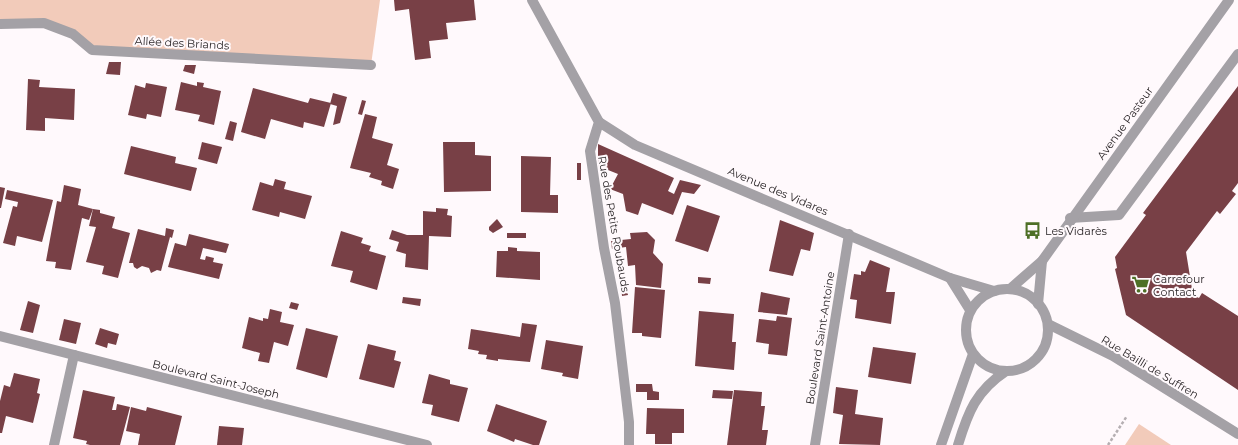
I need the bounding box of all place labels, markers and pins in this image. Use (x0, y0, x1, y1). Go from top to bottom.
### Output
bus stop icon: Les Vidarès (1022, 221, 1042, 241)
place label: Les Vidarès (1045, 224, 1108, 238)
place label: Carrefour Contact (1153, 272, 1205, 299)
supermarket icon: Carrefour Contact (1130, 275, 1150, 295)

